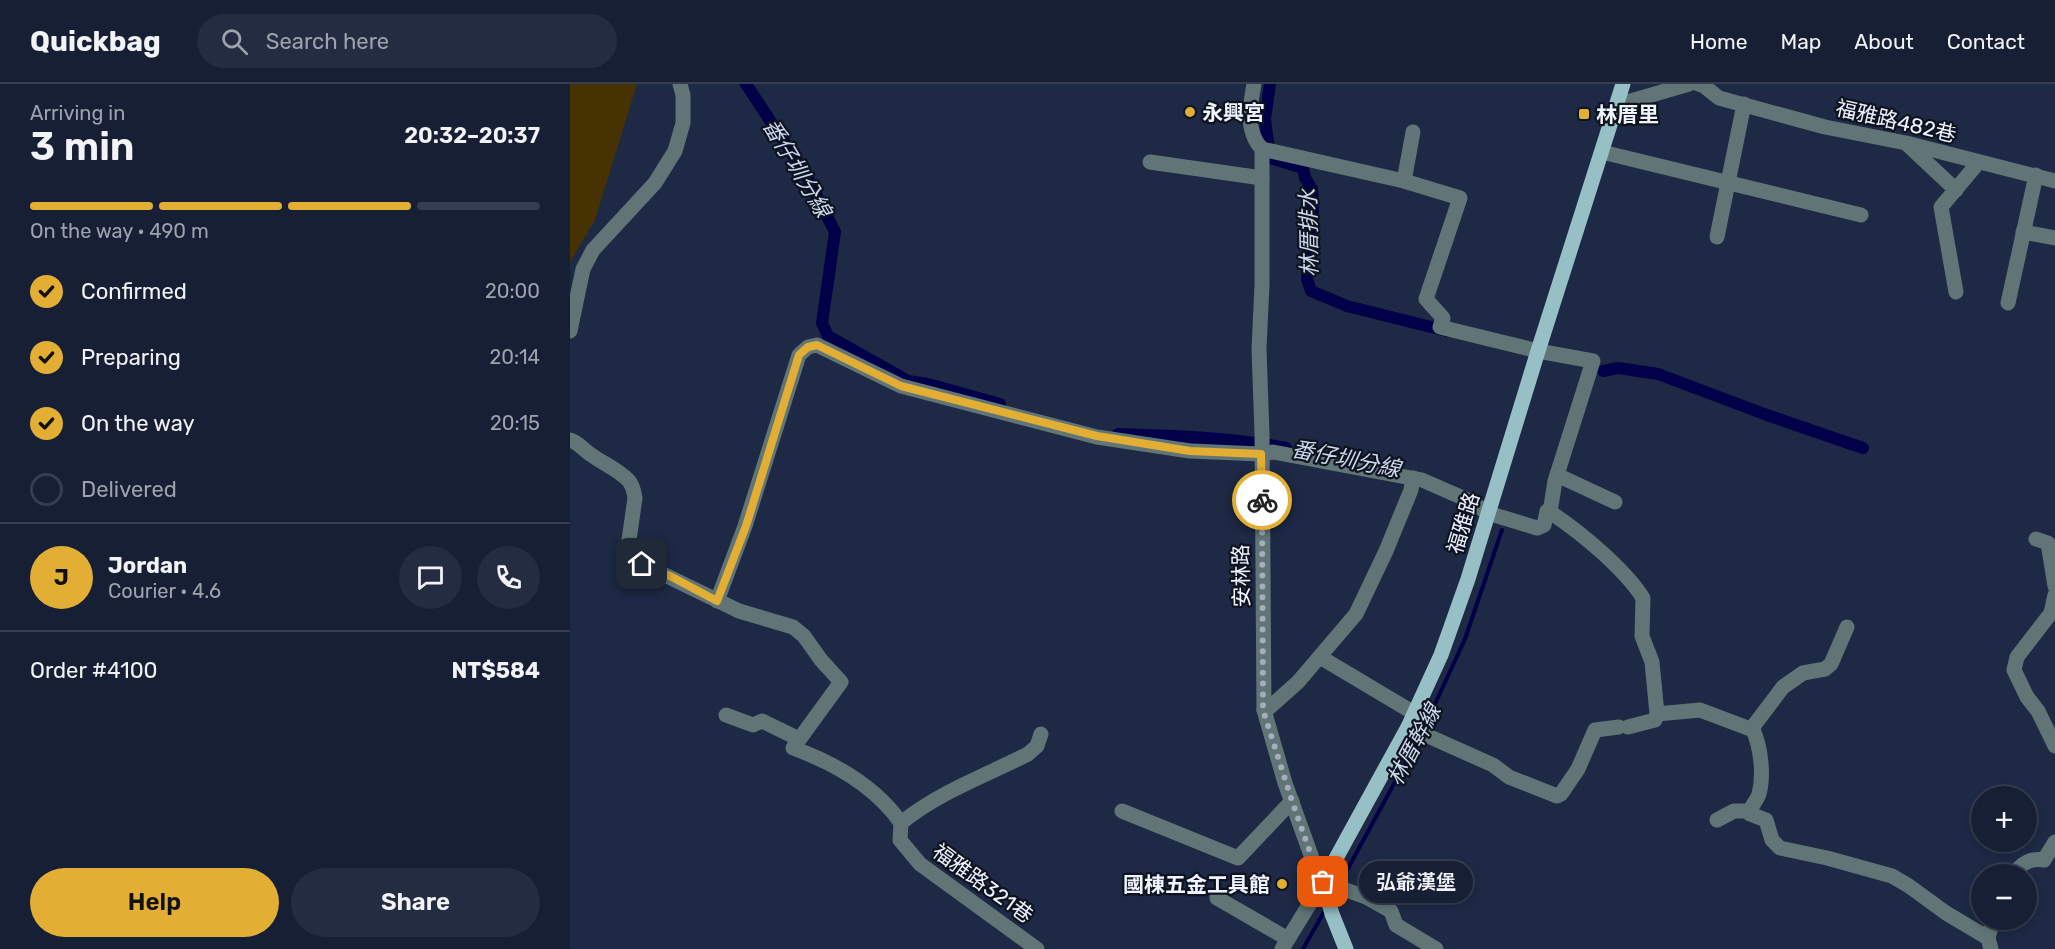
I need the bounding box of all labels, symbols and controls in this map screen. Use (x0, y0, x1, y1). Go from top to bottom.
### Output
search box (197, 14, 617, 68)
text: Quickbag (30, 25, 161, 58)
icon: search (218, 25, 251, 58)
text: Search here (266, 28, 389, 55)
text: Home (1690, 29, 1747, 54)
text: Map (1780, 29, 1821, 54)
text: About (1854, 29, 1914, 54)
text: Contact (1947, 29, 2025, 54)
street label: 福雅路482巷 (1833, 95, 1959, 147)
place label: 永興宮 (1202, 100, 1265, 125)
text: Arriving in (30, 101, 125, 125)
place label: 林厝里 (1596, 102, 1659, 127)
marker: 永興宮 (1183, 105, 1197, 119)
marker: 林厝里 (1577, 107, 1591, 121)
water label: 番仔圳分線 (757, 114, 838, 225)
text: 20:32–20:37 (404, 122, 540, 149)
text: 3 min (30, 124, 135, 170)
water label: 林厝排水 (1295, 188, 1323, 277)
text: On the way · 490 m (30, 219, 209, 243)
icon: check (30, 275, 63, 308)
text: Confirmed (81, 278, 187, 305)
text: 20:00 (485, 279, 540, 303)
icon: check (30, 341, 63, 374)
text: Preparing (81, 344, 181, 371)
text: 20:14 (489, 345, 540, 369)
icon: check (30, 407, 63, 440)
text: On the way (81, 410, 195, 437)
text: 20:15 (490, 411, 540, 435)
water label: 番仔圳分線 (1289, 435, 1406, 483)
courier (1232, 470, 1292, 530)
text: Delivered (81, 476, 177, 503)
icon: bike (1246, 484, 1279, 517)
street label: 福雅路 (1442, 489, 1484, 557)
pin (616, 538, 667, 589)
street label: 安林路 (1228, 544, 1254, 608)
button: chat (399, 546, 462, 609)
button: phone (477, 546, 540, 609)
icon: home (625, 547, 658, 580)
text: Jordan (108, 552, 187, 579)
text: J (54, 564, 69, 591)
text: Courier · 4.6 (108, 579, 221, 603)
text: Order #4100 (30, 657, 158, 684)
text: NT$584 (451, 657, 540, 684)
water label: 林厝幹線 (1381, 697, 1448, 790)
map controls (1971, 786, 2037, 930)
button: + (1971, 786, 2037, 852)
street label: 福雅路321巷 (928, 838, 1038, 928)
pin (1297, 856, 1348, 907)
callout: 弘爺漢堡 (1359, 861, 1473, 903)
button: − (1971, 864, 2037, 930)
icon: bag (1306, 865, 1339, 898)
button: Help (30, 868, 279, 937)
button: Share (291, 868, 540, 937)
text: 弘爺漢堡 (1376, 870, 1456, 894)
place label: 國棟五金工具館 (1123, 872, 1270, 897)
marker: 國棟五金工具館 (1275, 877, 1289, 891)

